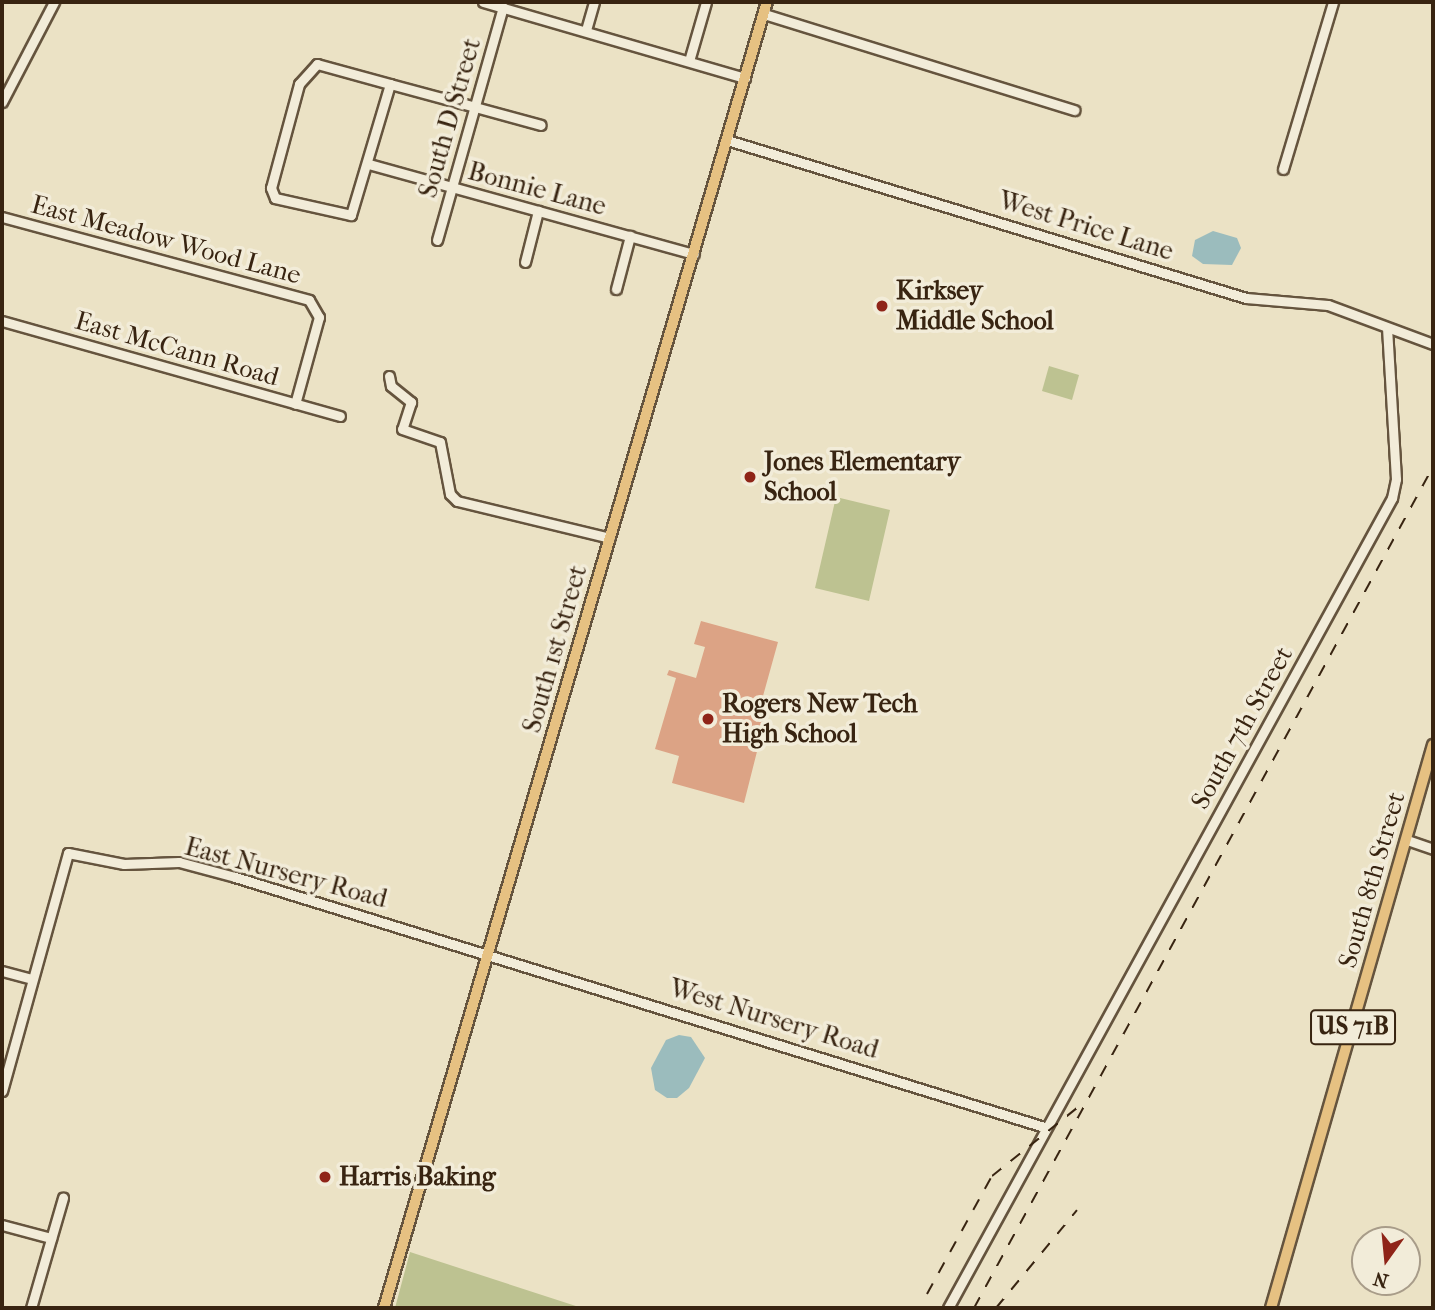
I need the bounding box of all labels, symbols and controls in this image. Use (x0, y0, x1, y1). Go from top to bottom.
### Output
street label: South D Street (412, 35, 488, 201)
street label: Bonnie Lane (465, 156, 609, 222)
street label: West Price Lane (995, 185, 1177, 267)
street label: East Meadow Wood Lane (28, 189, 304, 291)
place label: Kirksey Middle School (896, 275, 1054, 336)
marker: Kirksey Middle School (874, 298, 890, 314)
street label: East McCann Road (72, 305, 282, 393)
place label: Jones Elementary School (764, 446, 960, 508)
marker: Jones Elementary School (742, 469, 758, 485)
street label: South 1st Street (516, 562, 594, 736)
street label: South 7th Street (1184, 641, 1300, 815)
place label: Rogers New Tech High School (722, 688, 918, 750)
marker: Rogers New Tech High School (700, 711, 716, 727)
street label: South 8th Street (1332, 788, 1412, 972)
street label: East Nursery Road (181, 831, 391, 915)
street label: West Nursery Road (666, 972, 882, 1066)
road number: US 71B (1309, 1007, 1397, 1048)
place label: Harris Baking (339, 1161, 496, 1193)
marker: Harris Baking (317, 1169, 333, 1185)
north arrow (1351, 1226, 1421, 1296)
text: N (1371, 1267, 1391, 1292)

